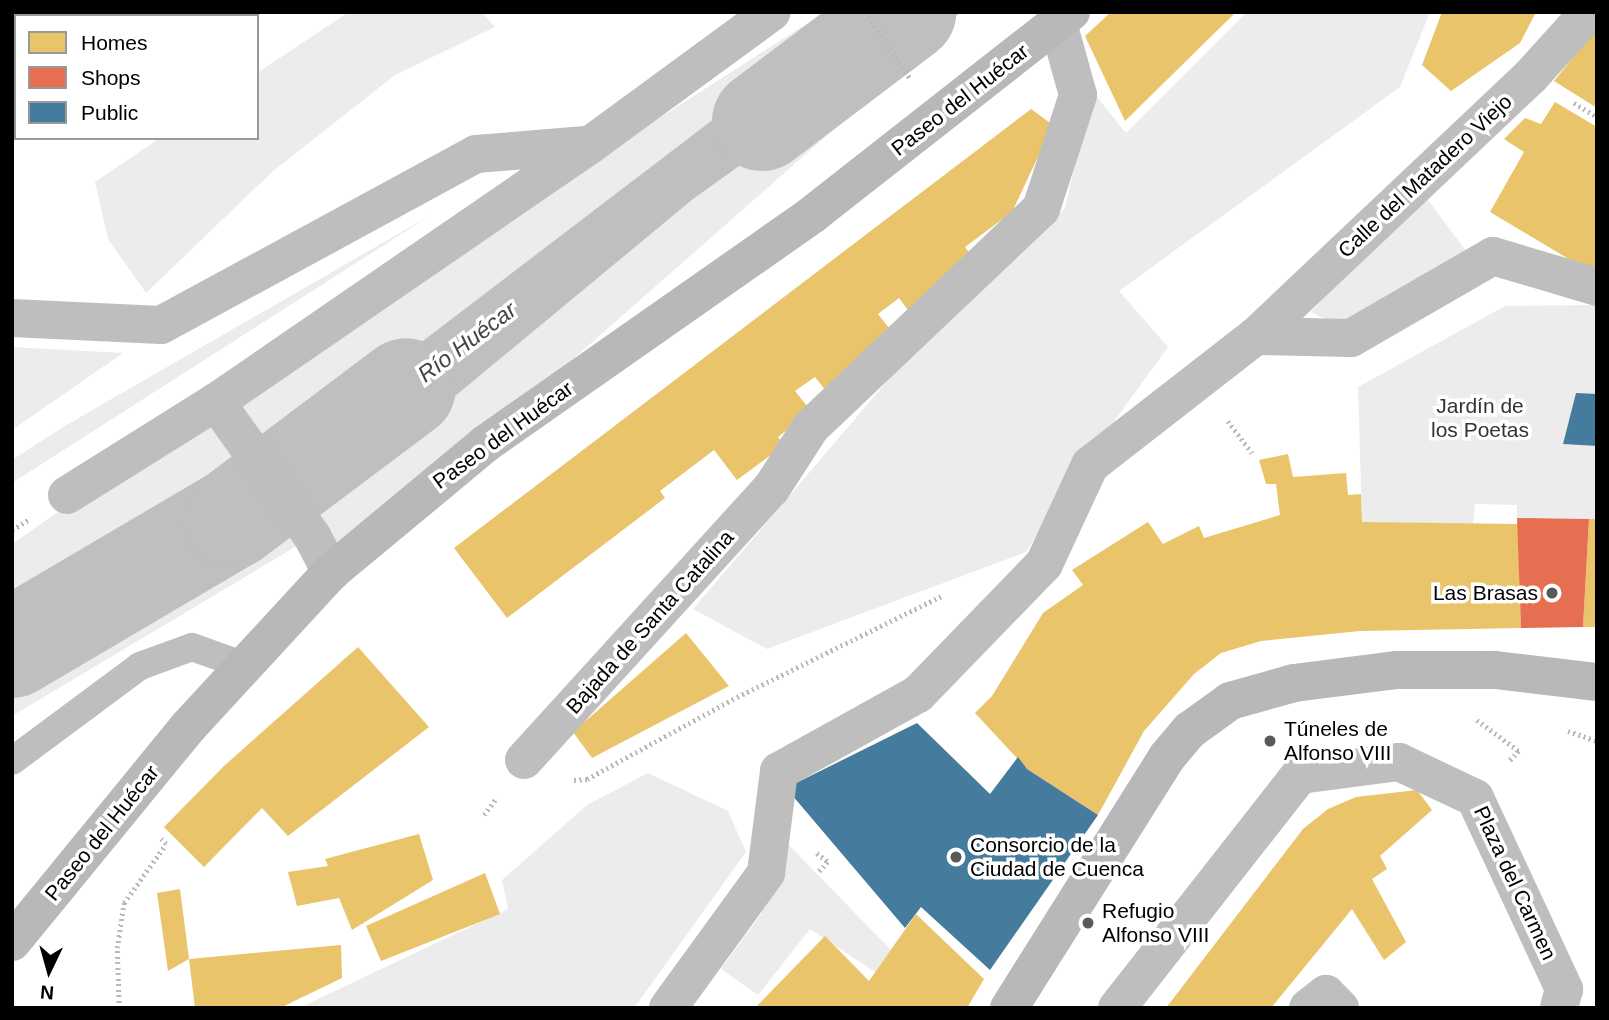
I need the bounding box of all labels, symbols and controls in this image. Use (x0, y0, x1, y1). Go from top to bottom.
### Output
legend (14, 14, 259, 140)
text: Homes (81, 31, 148, 54)
street label: Paseo del Huécar (886, 39, 1034, 161)
text: Shops (81, 66, 141, 89)
street label: Calle del Matadero Viejo (1333, 89, 1517, 263)
text: Public (81, 101, 138, 124)
water label: Río Huécar (412, 296, 522, 388)
street label: Paseo del Huécar (428, 376, 578, 494)
park label: Jardín de los Poetas (1431, 393, 1529, 443)
street label: Bajada de Santa Catalina (561, 525, 739, 719)
place label: Las Brasas (1433, 580, 1538, 606)
marker: Las Brasas (1544, 585, 1560, 601)
place label: Túneles de Alfonso VIII (1284, 716, 1391, 766)
marker: Túneles de Alfonso VIII (1262, 733, 1278, 749)
street label: Paseo del Huécar (40, 760, 164, 906)
street label: Plaza del Carmen (1468, 802, 1562, 964)
place label: Consorcio de la Ciudad de Cuenca (970, 832, 1144, 882)
marker: Consorcio de la Ciudad de Cuenca (948, 849, 964, 865)
place label: Refugio Alfonso VIII (1102, 898, 1209, 948)
marker: Refugio Alfonso VIII (1080, 915, 1096, 931)
north arrow (14, 936, 84, 1006)
text: N (39, 981, 55, 1003)

